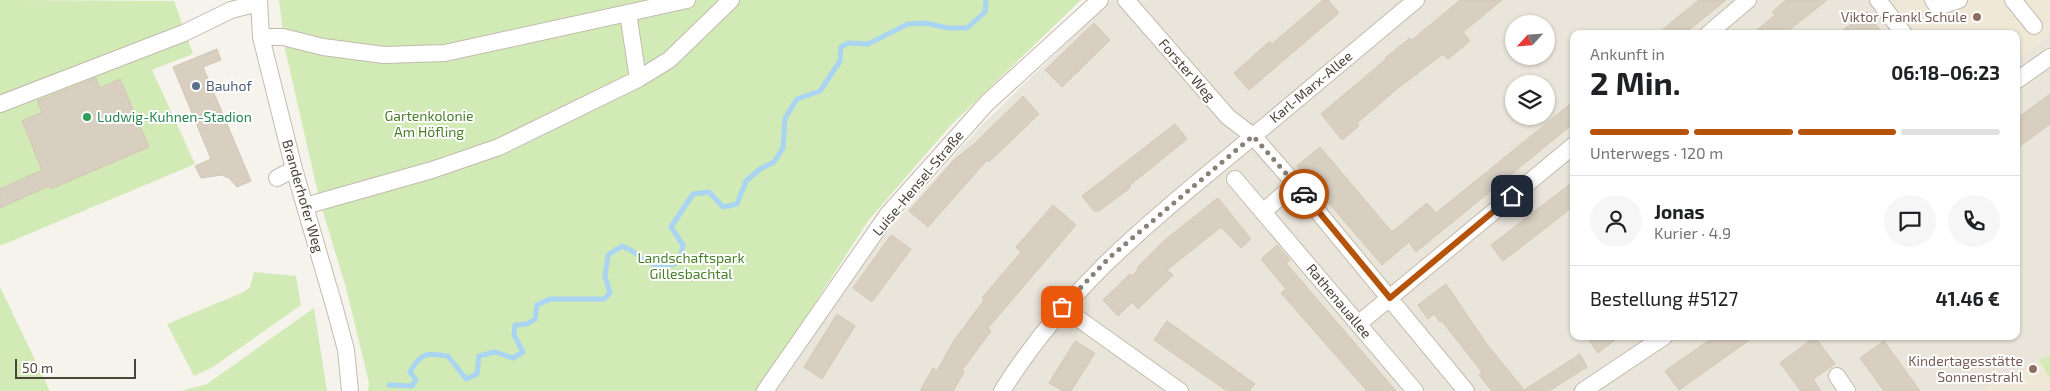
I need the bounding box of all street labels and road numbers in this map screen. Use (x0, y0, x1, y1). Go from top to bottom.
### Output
street label: Forster Weg (1156, 35, 1219, 105)
street label: Karl-Marx-Allee (1266, 47, 1356, 126)
street label: Luise-Hensel-Straße (868, 126, 967, 239)
street label: Branderhofer Weg (279, 137, 328, 254)
street label: Rathenauallee (1303, 260, 1376, 341)

